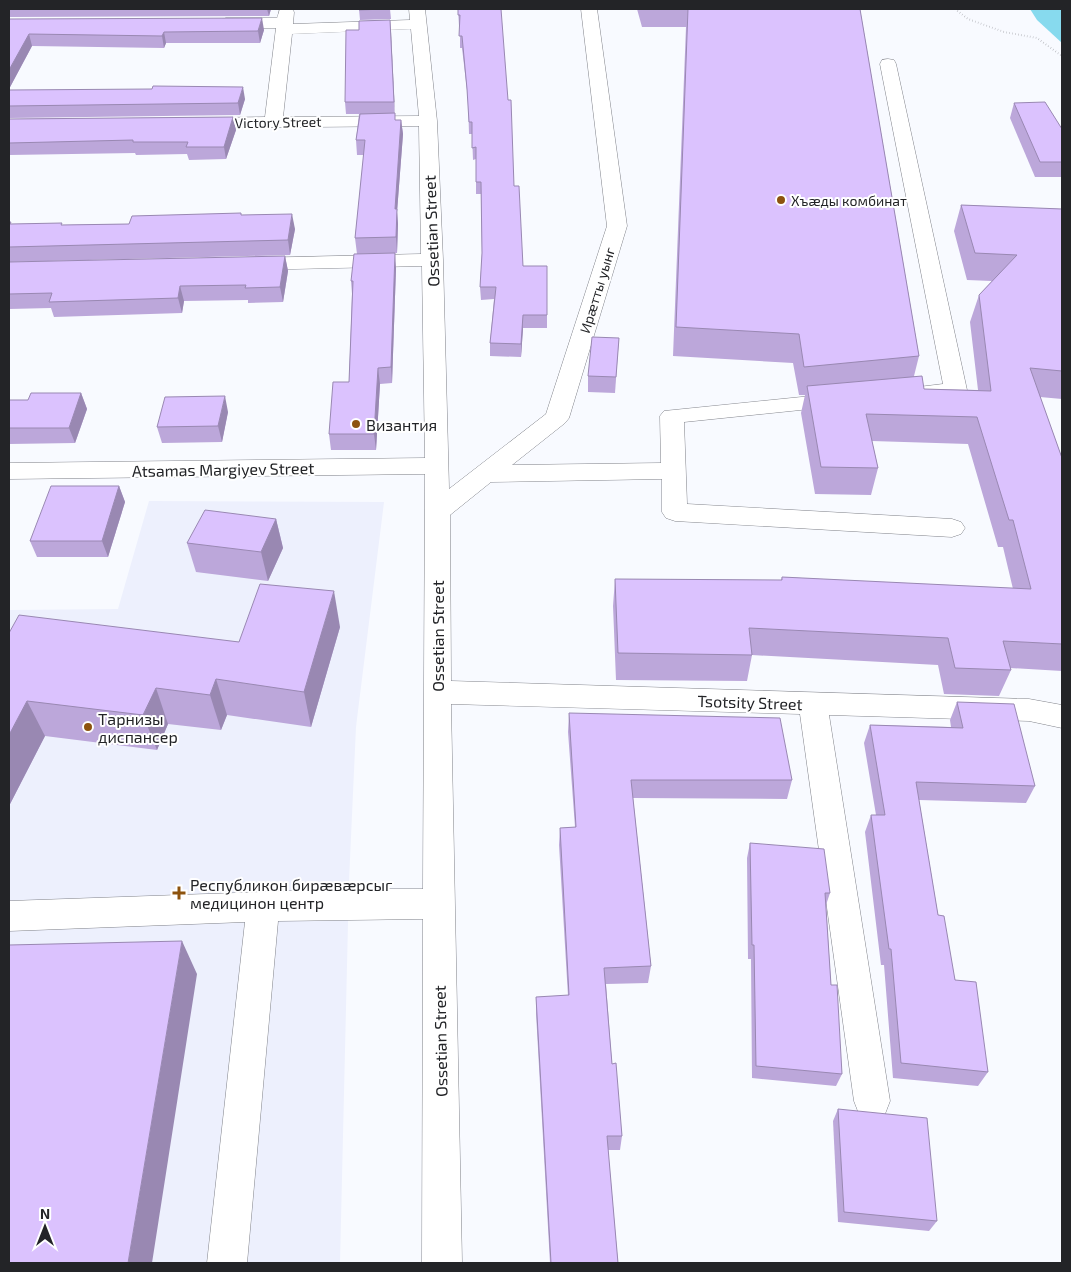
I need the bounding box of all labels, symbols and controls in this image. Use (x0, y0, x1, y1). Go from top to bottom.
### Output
street label: Victory Street (234, 113, 322, 131)
street label: Ossetian Street (420, 175, 442, 287)
place label: Хъæды комбинат (791, 192, 907, 209)
marker: Хъæды комбинат (775, 194, 787, 206)
street label: Ирæтты уынг (576, 244, 618, 335)
place label: Византия (366, 415, 437, 434)
marker: Византия (350, 418, 362, 430)
street label: Atsamas Margiyev Street (132, 458, 314, 480)
street label: Ossetian Street (428, 580, 447, 692)
street label: Tsotsity Street (697, 691, 803, 713)
place label: Тарнизы диспансер (98, 709, 178, 746)
marker: Тарнизы диспансер (82, 721, 94, 733)
place label: Республикон бирæвæрсыг медицинон центр (190, 875, 393, 912)
marker: Республикон бирæвæрсыг медицинон центр (172, 886, 186, 900)
street label: Ossetian Street (430, 985, 450, 1097)
north arrow (20, 1202, 70, 1252)
text: N (40, 1205, 50, 1222)

